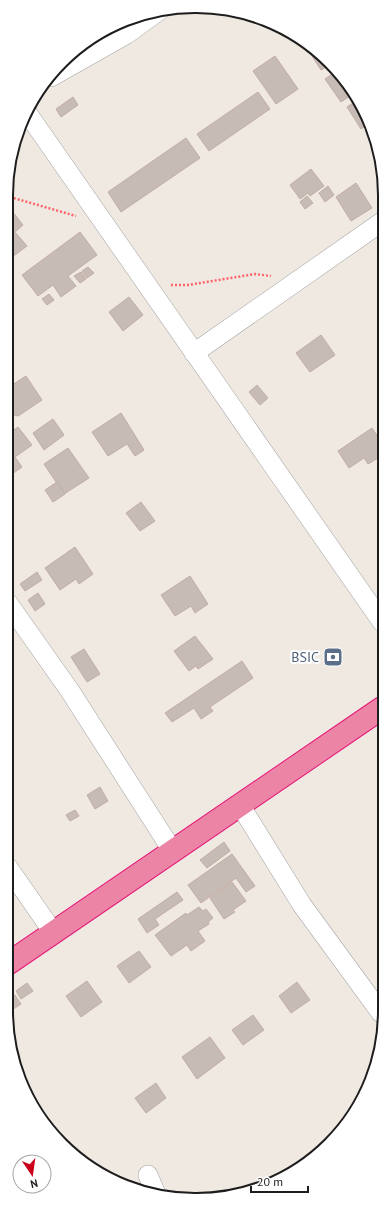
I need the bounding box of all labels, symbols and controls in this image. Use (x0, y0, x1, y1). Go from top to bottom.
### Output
bank icon: BSIC (322, 646, 344, 668)
place label: BSIC (291, 648, 319, 666)
north arrow (12, 1154, 52, 1194)
scale bar (251, 1168, 308, 1194)
text: 20 m (257, 1174, 283, 1189)
text: N (29, 1176, 39, 1191)

